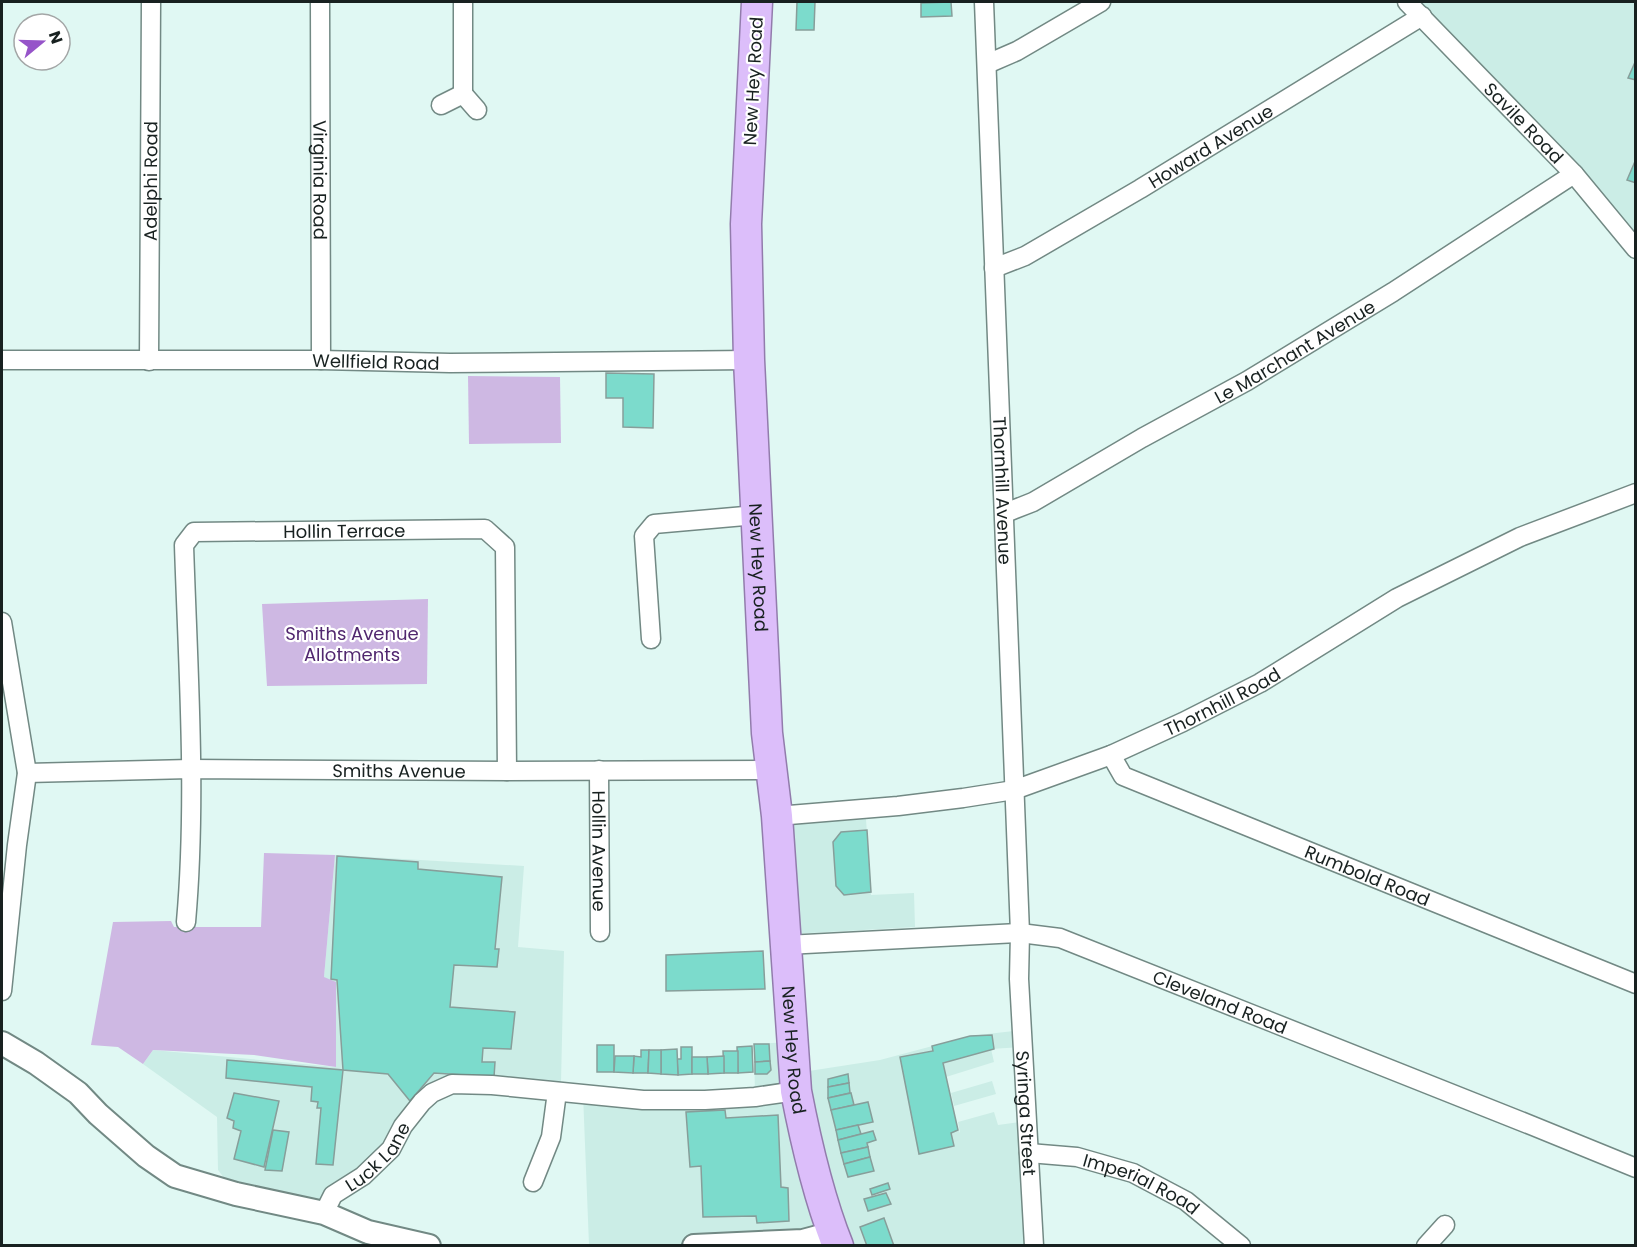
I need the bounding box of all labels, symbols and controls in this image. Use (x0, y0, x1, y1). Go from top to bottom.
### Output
north arrow (12, 12, 72, 72)
street label: New Hey Road (737, 16, 769, 146)
text: N (43, 28, 69, 47)
street label: Savile Road (1479, 76, 1569, 169)
street label: Howard Avenue (1143, 98, 1278, 194)
street label: Virginia Road (308, 120, 333, 240)
street label: Adelphi Road (137, 121, 163, 241)
street label: Le Marchant Avenue (1210, 293, 1380, 409)
street label: Wellfield Road (312, 347, 440, 375)
street label: Thornhill Avenue (988, 416, 1018, 565)
street label: New Hey Road (743, 503, 775, 632)
street label: Hollin Terrace (283, 517, 406, 544)
park label: Smiths Avenue Allotments (285, 621, 419, 667)
street label: Thornhill Road (1160, 661, 1285, 742)
street label: Smiths Avenue (332, 757, 466, 783)
street label: Hollin Avenue (587, 790, 612, 912)
street label: Rumbold Road (1301, 839, 1434, 912)
street label: Cleveland Road (1149, 964, 1291, 1040)
street label: New Hey Road (776, 985, 813, 1116)
street label: Syringa Street (1011, 1050, 1043, 1176)
street label: Luck Lane (340, 1118, 415, 1197)
street label: Imperial Road (1080, 1147, 1205, 1220)

